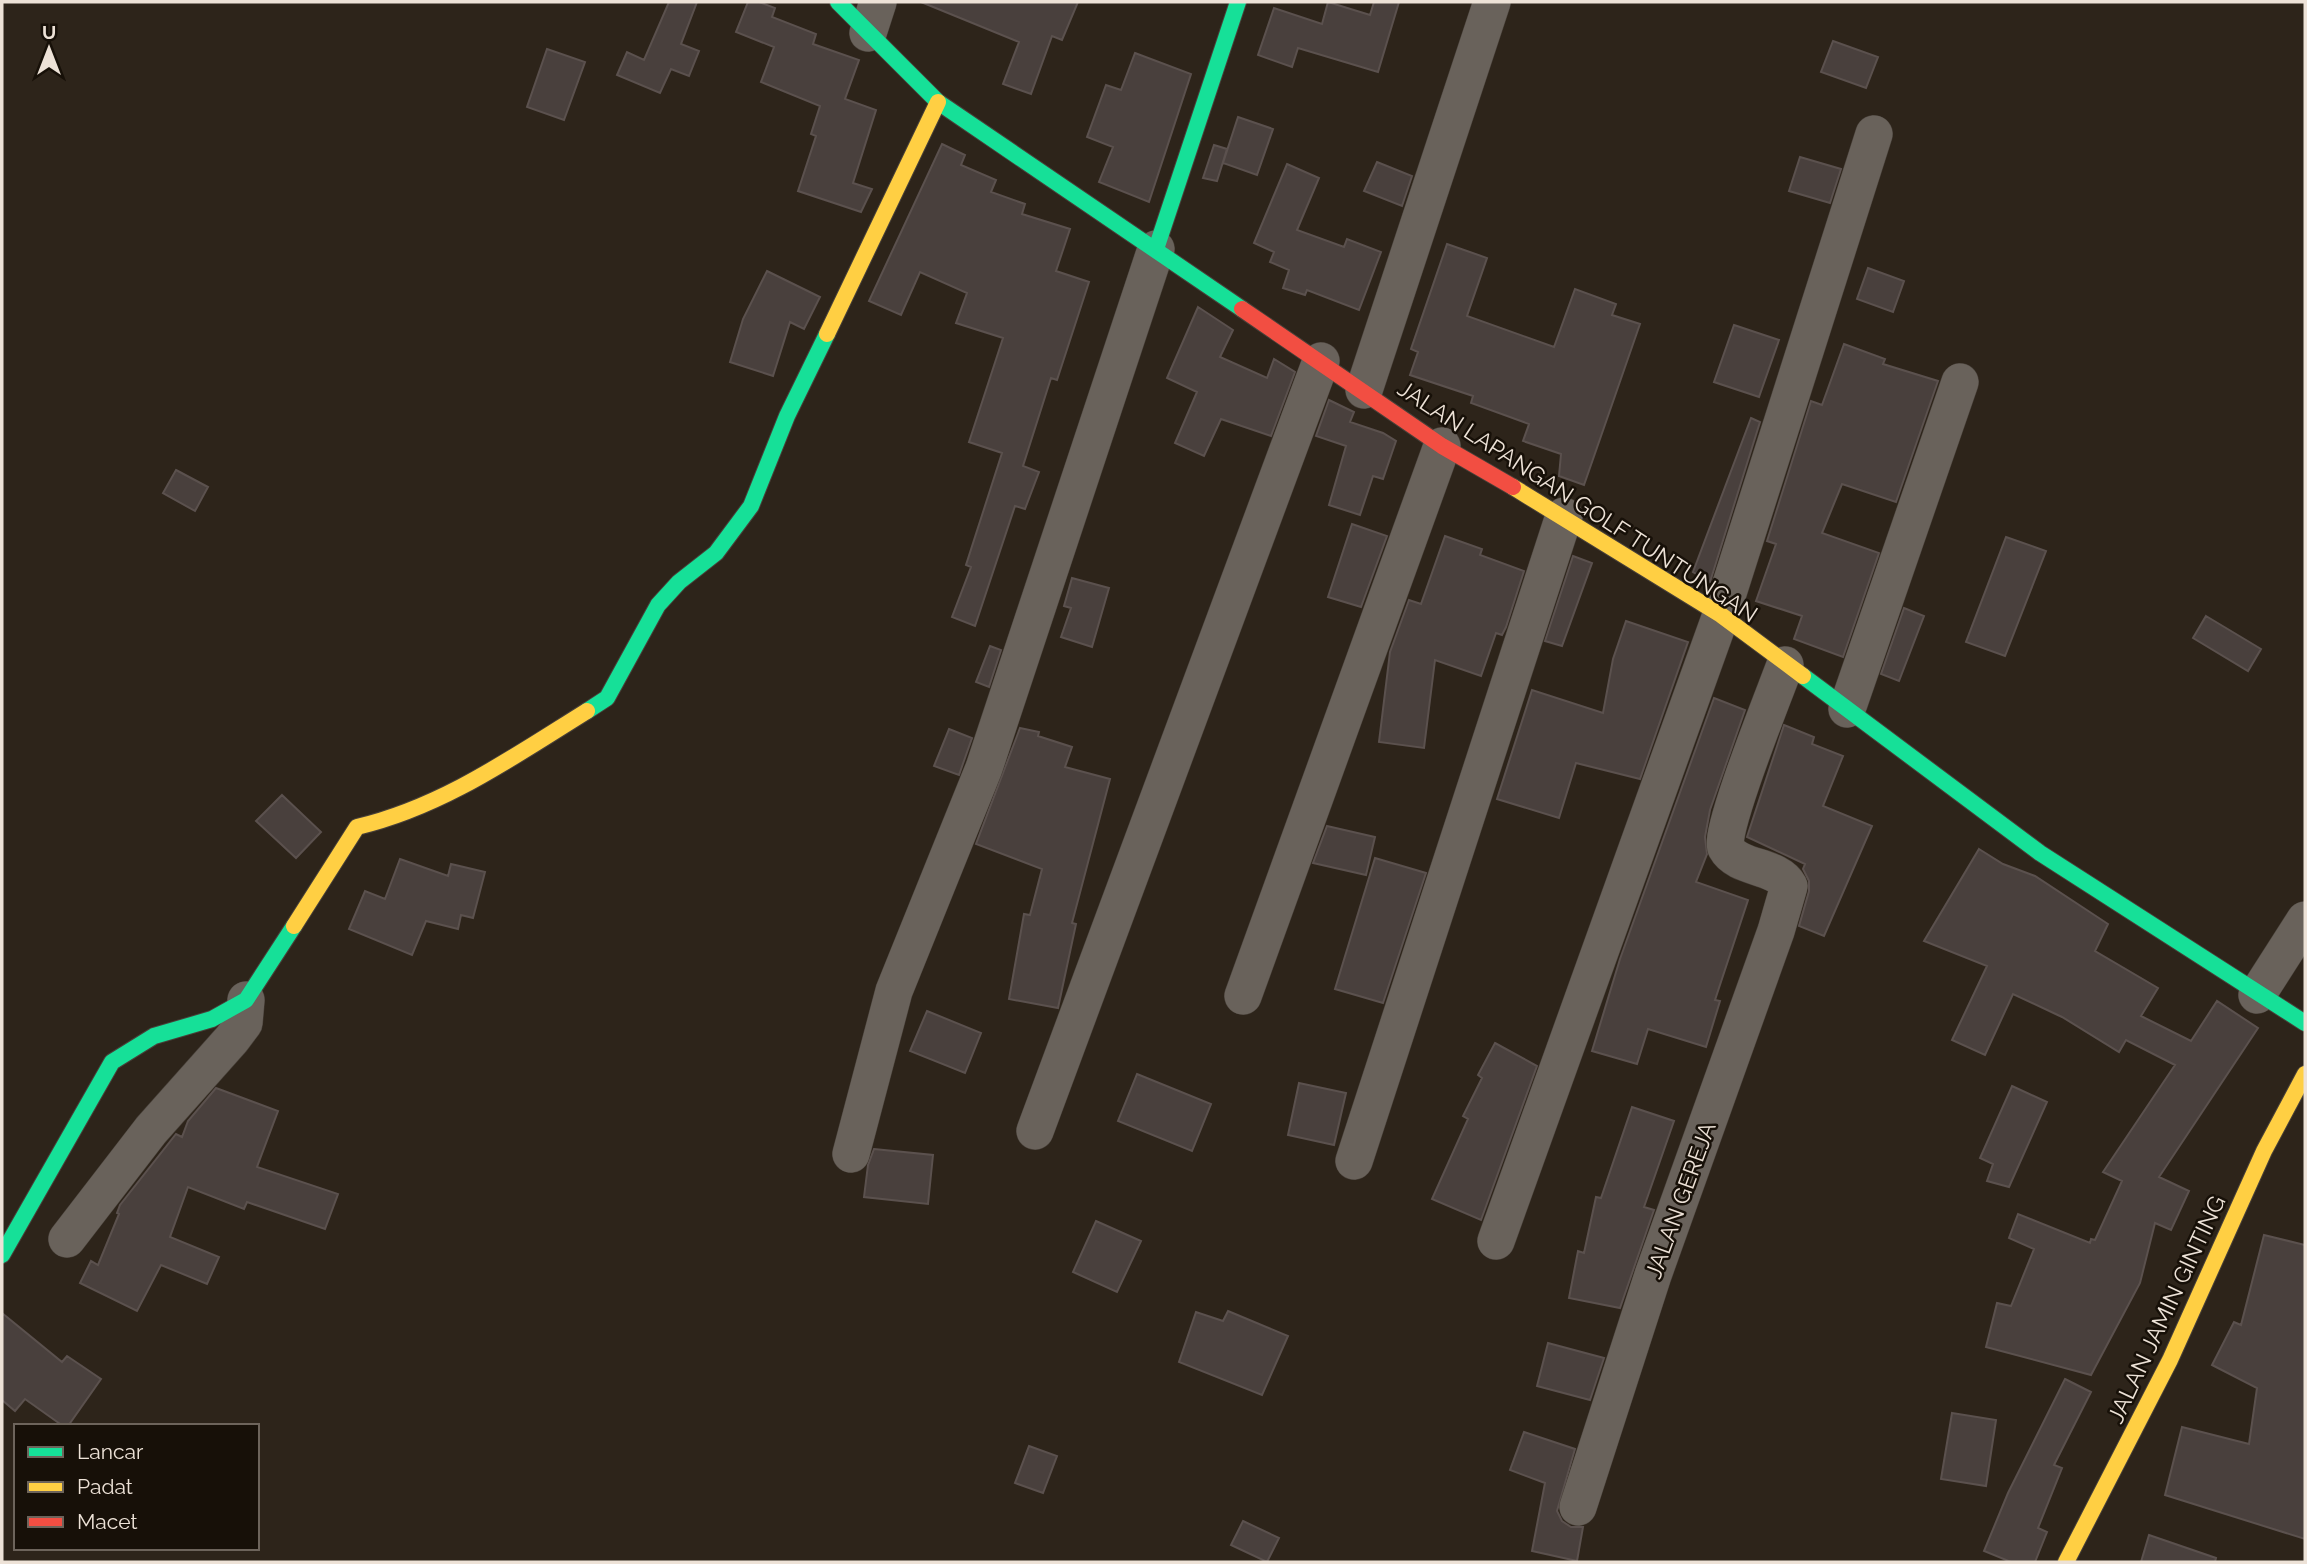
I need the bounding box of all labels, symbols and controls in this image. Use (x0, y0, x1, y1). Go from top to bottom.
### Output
north arrow (14, 14, 84, 84)
text: U (42, 21, 56, 43)
street label: JALAN LAPANGAN GOLF TUNTUNGAN (1393, 374, 1763, 628)
street label: JALAN GEREJA (1639, 1118, 1721, 1282)
street label: JALAN JAMIN GINTING (2101, 1191, 2231, 1427)
legend (14, 1424, 259, 1550)
text: Lancar (77, 1439, 144, 1464)
text: Padat (77, 1474, 133, 1499)
text: Macet (77, 1509, 137, 1534)

